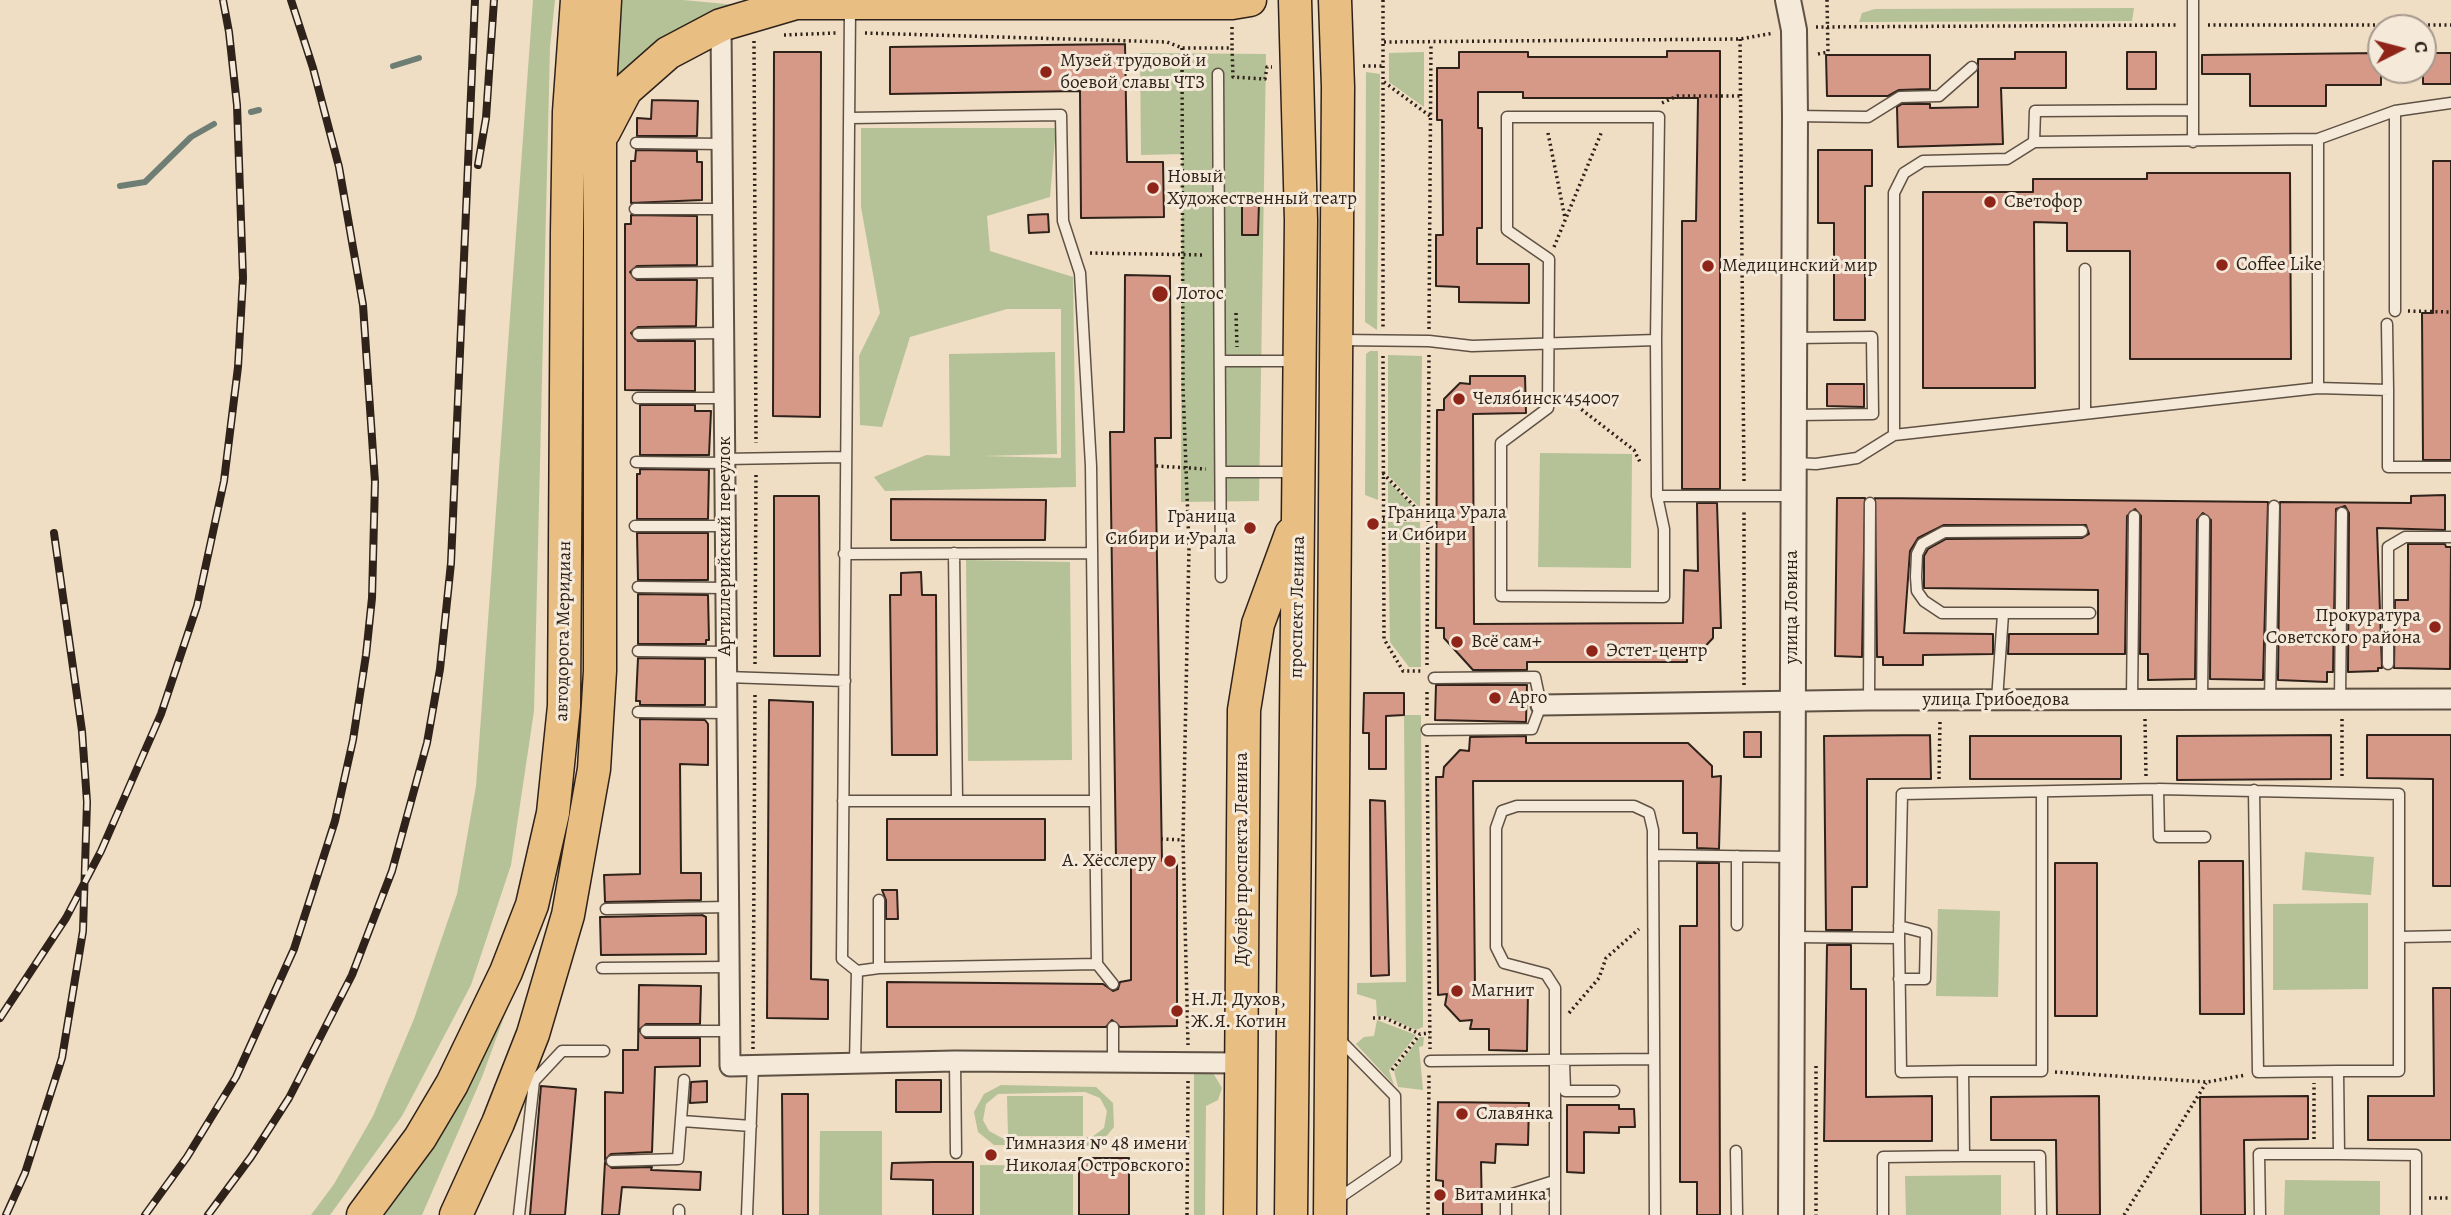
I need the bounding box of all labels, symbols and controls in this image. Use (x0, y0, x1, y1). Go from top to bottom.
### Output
north arrow (2367, 14, 2437, 84)
text: С (2407, 40, 2434, 54)
place label: Музей трудовой и боевой славы ЧТЗ (1060, 50, 1206, 94)
marker: Музей трудовой и боевой славы ЧТЗ (1038, 64, 1054, 80)
place label: Новый Художественный театр (1167, 166, 1357, 210)
marker: Новый Художественный театр (1145, 180, 1161, 196)
place label: Светофор (2004, 191, 2082, 213)
marker: Светофор (1982, 194, 1998, 210)
place label: Coffee Like (2236, 254, 2322, 276)
place label: Медицинский мир (1722, 255, 1878, 277)
marker: Coffee Like (2214, 257, 2230, 273)
marker: Медицинский мир (1700, 258, 1716, 274)
place label: Лотос (1176, 283, 1224, 305)
marker: Лотос (1150, 284, 1170, 304)
place label: Челябинск 454007 (1473, 388, 1619, 410)
marker: Челябинск 454007 (1451, 391, 1467, 407)
street label: Артиллерийский переулок (714, 436, 736, 656)
place label: Граница Урала и Сибири (1387, 502, 1507, 546)
place label: Граница Сибири и Урала (1105, 506, 1236, 550)
marker: Граница Урала и Сибири (1365, 516, 1381, 532)
marker: Граница Сибири и Урала (1242, 520, 1258, 536)
street label: проспект Ленина (1285, 535, 1311, 679)
street label: автодорога Меридиан (551, 541, 577, 721)
street label: улица Ловина (1781, 550, 1803, 664)
place label: Прокуратура Советского района (2266, 605, 2421, 649)
marker: Прокуратура Советского района (2427, 619, 2443, 635)
place label: Всё сам+ (1471, 631, 1542, 653)
marker: Всё сам+ (1449, 634, 1465, 650)
place label: Эстет-центр (1606, 640, 1707, 662)
marker: Эстет-центр (1584, 643, 1600, 659)
place label: Арго (1509, 687, 1547, 709)
street label: улица Грибоедова (1923, 689, 2069, 711)
marker: Арго (1487, 690, 1503, 706)
street label: Дублёр проспекта Ленина (1231, 752, 1253, 966)
place label: А. Хёсслеру (1062, 850, 1156, 872)
marker: А. Хёсслеру (1162, 853, 1178, 869)
place label: Магнит (1471, 980, 1534, 1002)
marker: Магнит (1449, 983, 1465, 999)
place label: Н.Л. Духов, Ж.Я. Котин (1191, 989, 1287, 1033)
marker: Н.Л. Духов, Ж.Я. Котин (1169, 1003, 1185, 1019)
place label: Славянка (1476, 1103, 1554, 1125)
marker: Славянка (1454, 1106, 1470, 1122)
place label: Гимназия № 48 имени Николая Островского (1005, 1133, 1188, 1177)
marker: Гимназия № 48 имени Николая Островского (983, 1147, 999, 1163)
place label: Витаминка (1454, 1184, 1547, 1206)
marker: Витаминка (1432, 1187, 1448, 1203)

